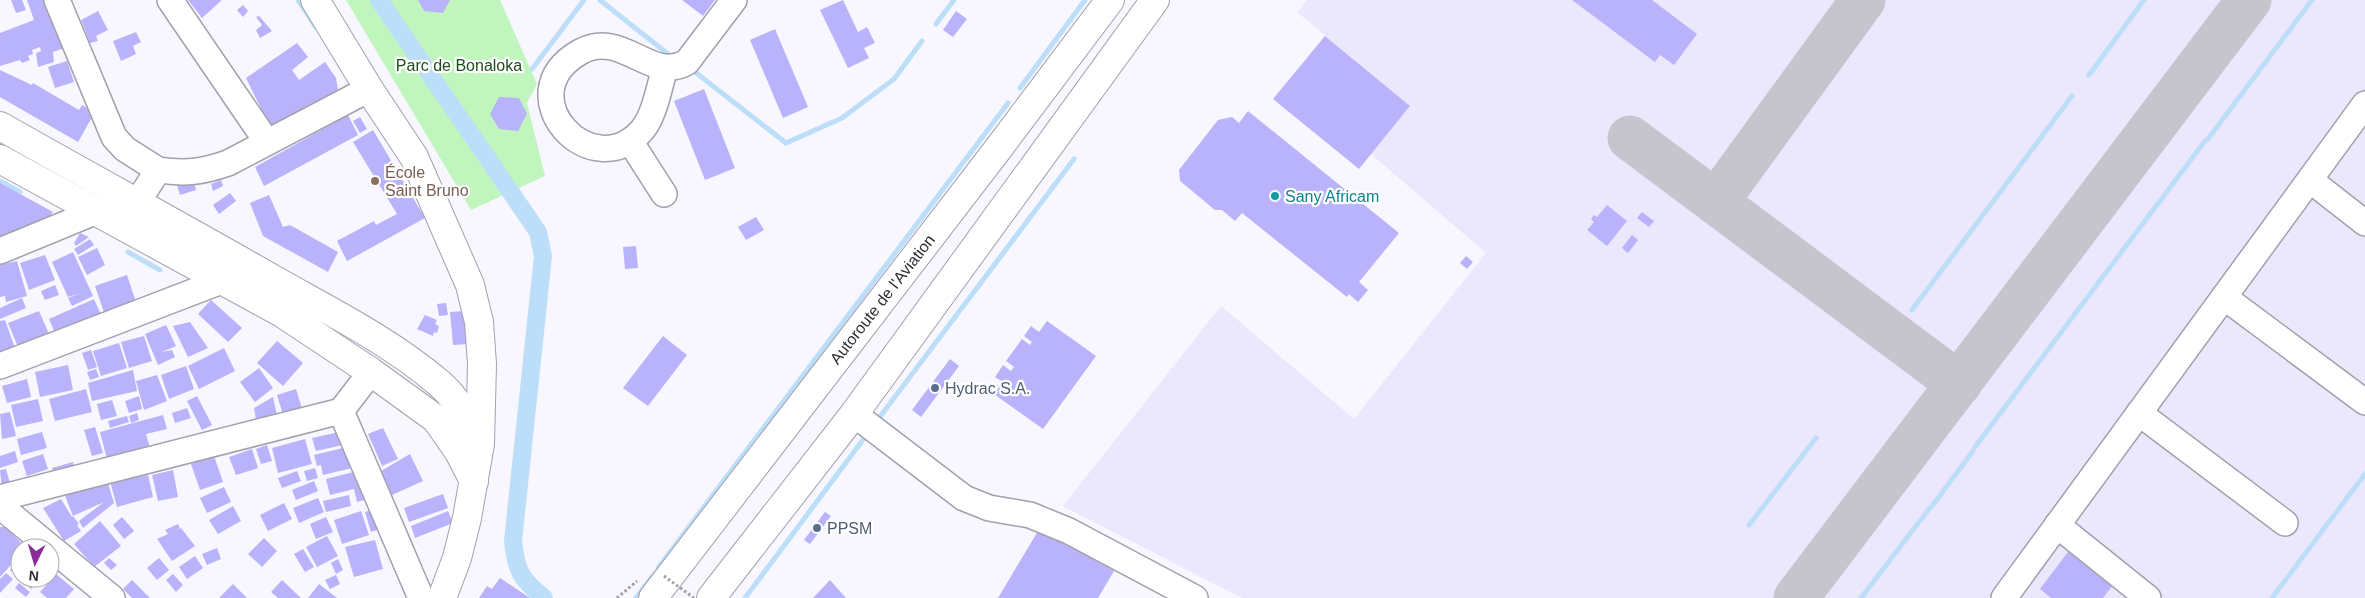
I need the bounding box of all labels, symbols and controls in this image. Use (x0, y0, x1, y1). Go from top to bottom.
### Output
park label: Parc de Bonaloka (396, 57, 522, 74)
place label: École Saint Bruno (385, 163, 469, 199)
marker: École Saint Bruno (369, 175, 381, 187)
place label: Sany Africam (1285, 188, 1379, 205)
marker: Sany Africam (1269, 190, 1281, 202)
street label: Autoroute de l'Aviation (827, 231, 938, 367)
place label: Hydrac S.A. (945, 380, 1030, 397)
marker: Hydrac S.A. (929, 382, 941, 394)
place label: PPSM (827, 520, 872, 537)
marker: PPSM (811, 522, 823, 534)
north arrow (10, 538, 60, 588)
text: N (28, 568, 40, 584)

